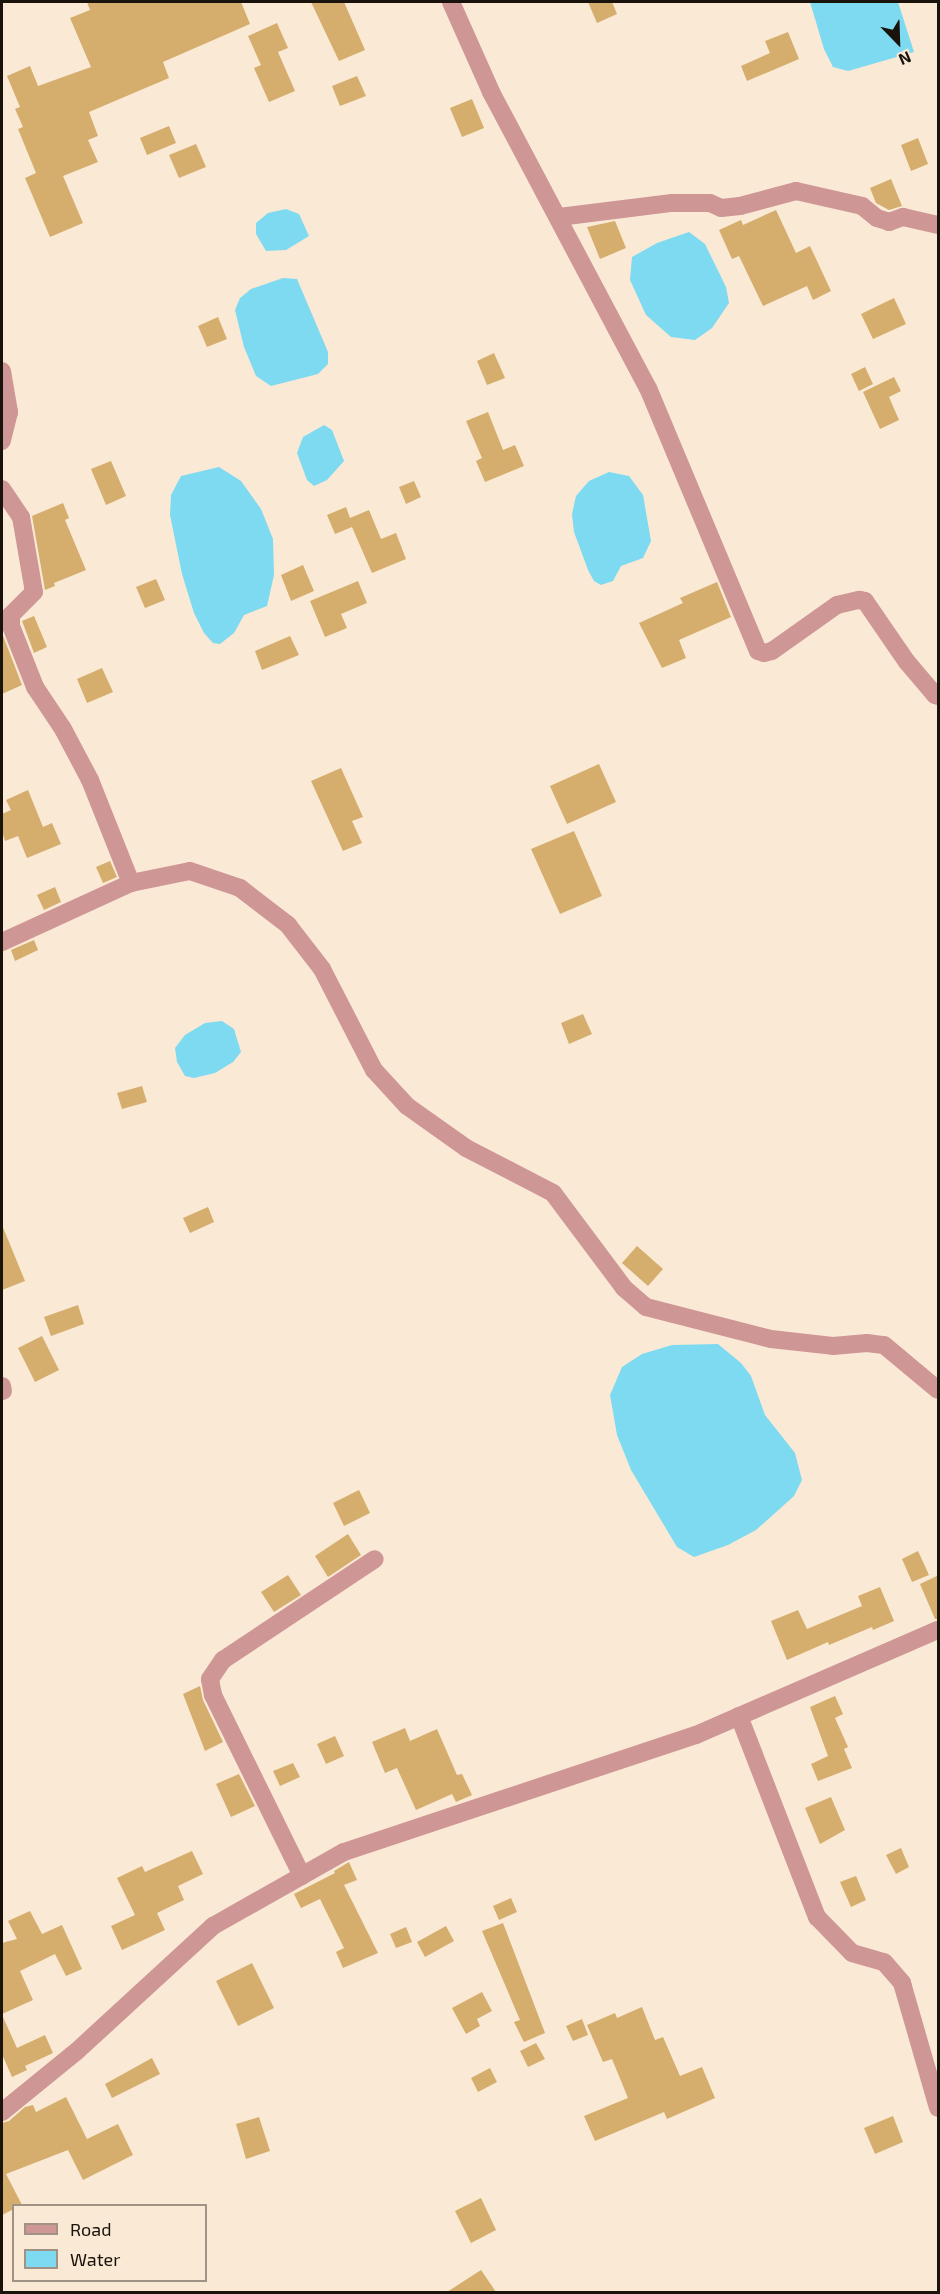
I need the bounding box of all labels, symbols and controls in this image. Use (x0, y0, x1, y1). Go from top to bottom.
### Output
north arrow (868, 12, 928, 72)
text: N (896, 48, 914, 70)
legend (12, 2204, 207, 2282)
text: Road (70, 2218, 111, 2240)
text: Water (70, 2248, 120, 2270)

